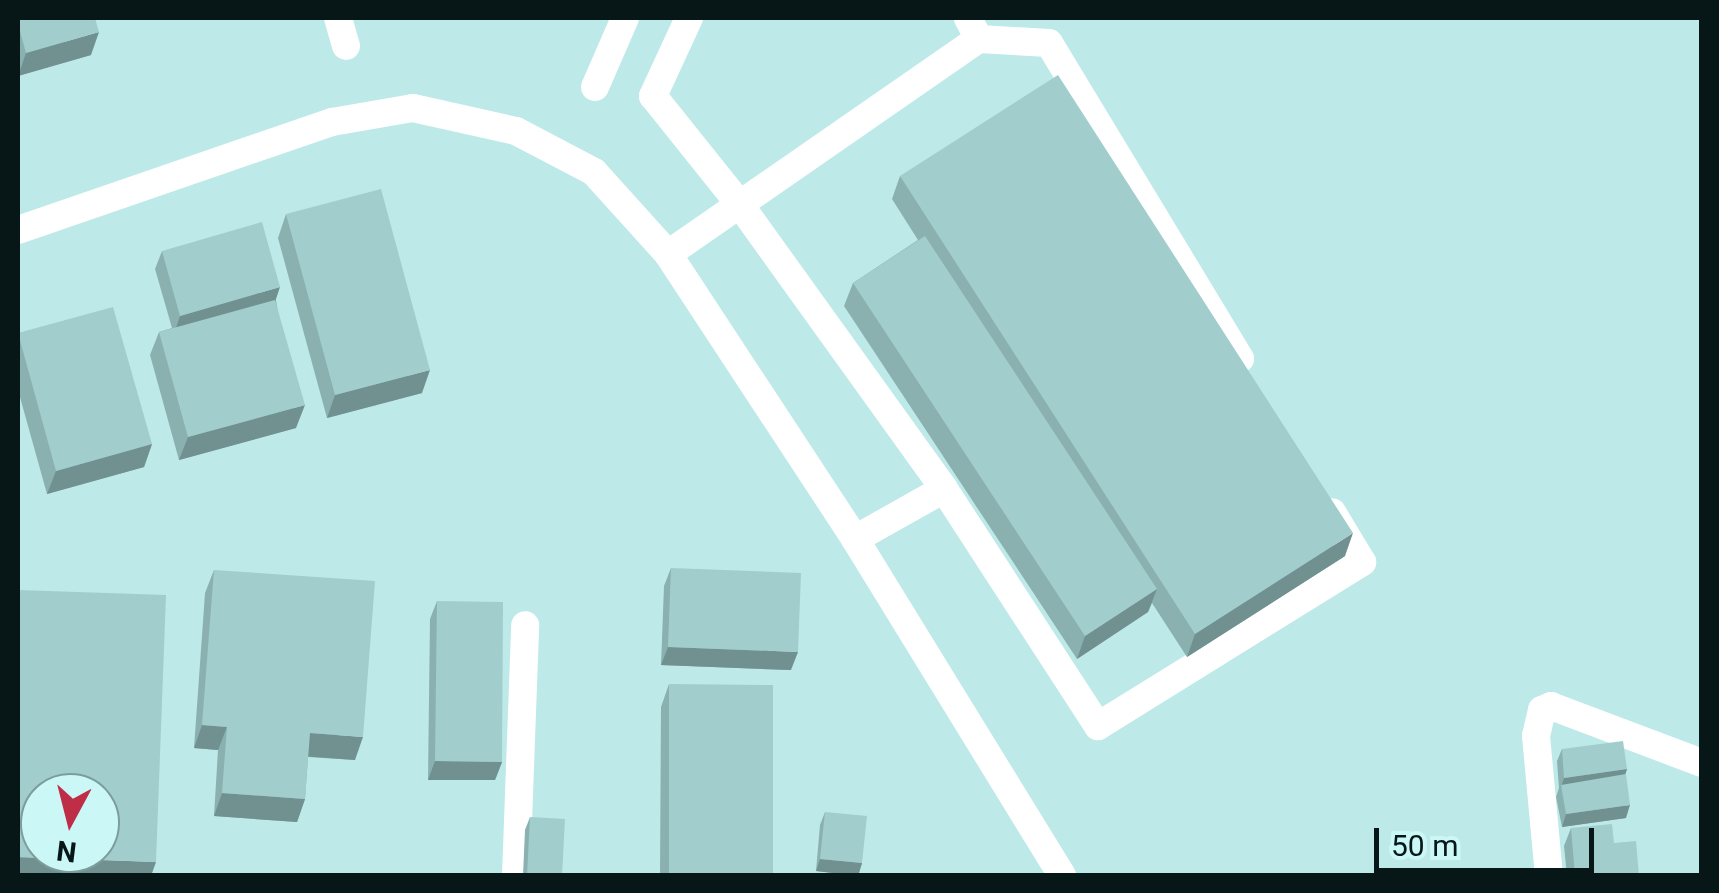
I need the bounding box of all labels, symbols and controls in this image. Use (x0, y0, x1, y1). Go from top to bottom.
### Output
north arrow (20, 773, 120, 873)
scale bar (1379, 808, 1599, 870)
text: 50 m (1391, 828, 1458, 863)
text: N (55, 834, 78, 869)

